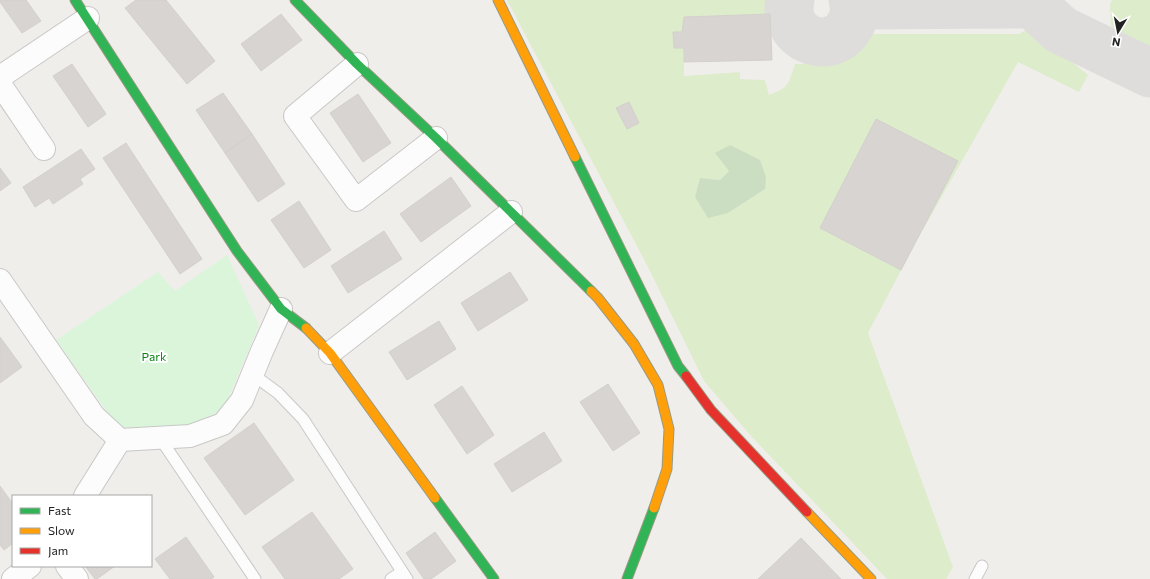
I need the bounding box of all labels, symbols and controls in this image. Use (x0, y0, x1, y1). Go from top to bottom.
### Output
north arrow (1098, 12, 1138, 52)
text: N (1111, 35, 1121, 49)
park label: Park (141, 349, 167, 363)
legend (12, 495, 152, 567)
text: Fast (48, 503, 71, 517)
text: Slow (48, 523, 75, 537)
text: Jam (48, 543, 68, 558)

